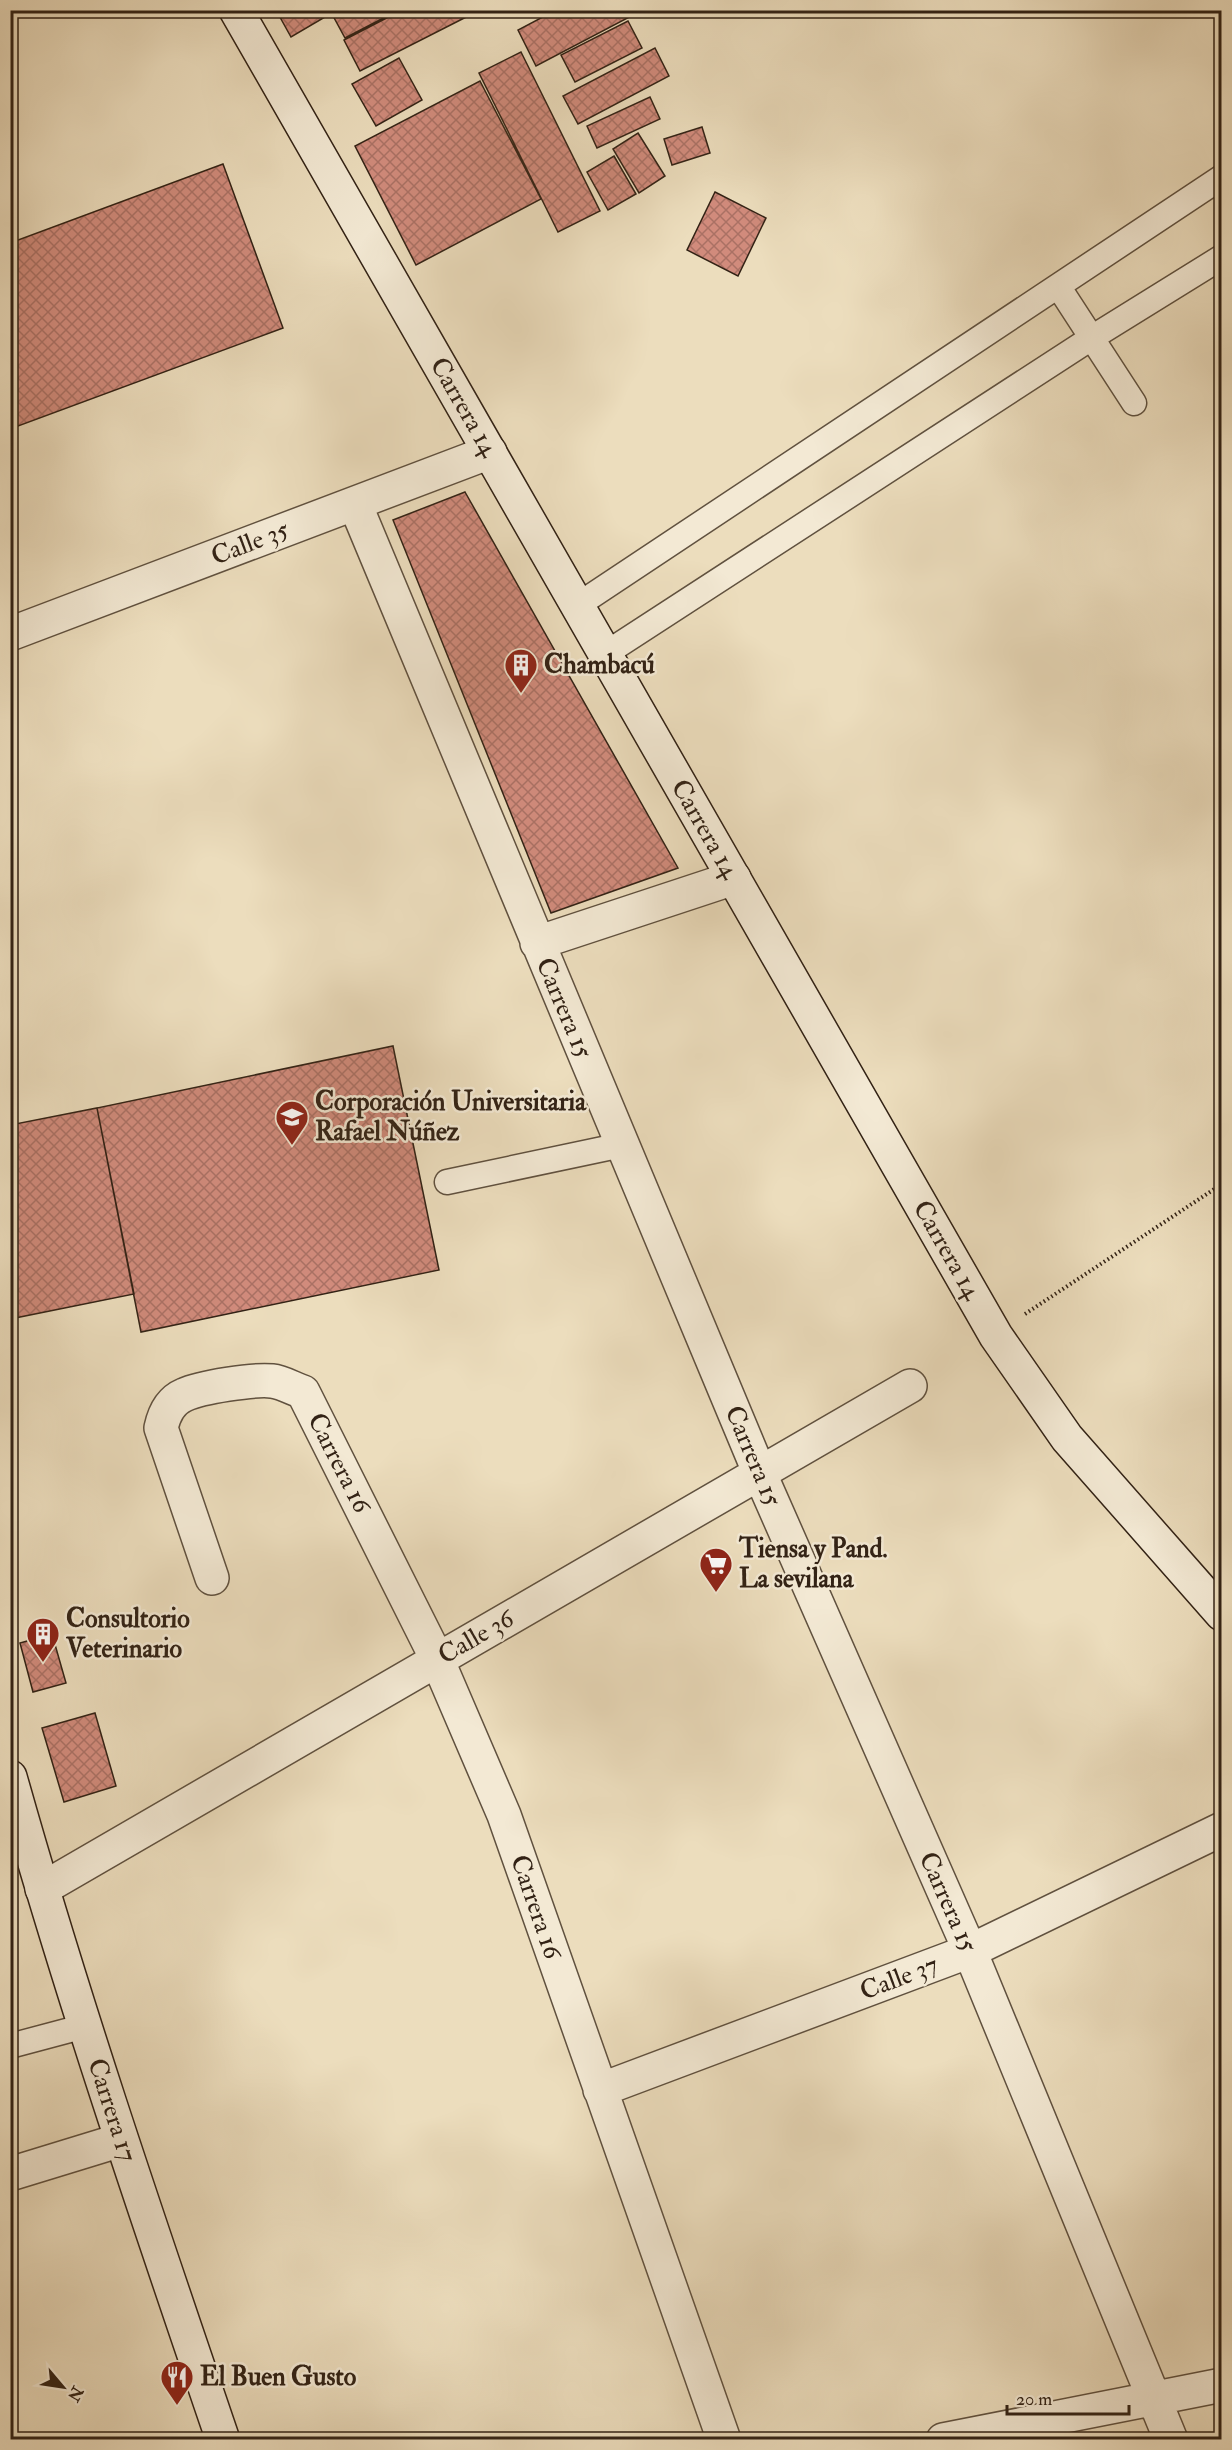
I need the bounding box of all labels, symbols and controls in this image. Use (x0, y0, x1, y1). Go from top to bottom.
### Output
street label: Carrera 14 (423, 352, 506, 463)
street label: Calle 35 (207, 513, 294, 572)
building icon: Chambacú (503, 647, 539, 694)
place label: Chambacú (544, 649, 655, 681)
street label: Carrera 14 (664, 774, 747, 885)
street label: Carrera 15 (529, 953, 600, 1064)
place label: Corporación Universitaria Rafael Núñez (315, 1086, 587, 1148)
school or university icon: Corporación Universitaria Rafael Núñez (274, 1099, 310, 1146)
street label: Carrera 14 (906, 1195, 989, 1306)
street label: Carrera 15 (718, 1401, 789, 1512)
street label: Carrera 16 (300, 1408, 379, 1520)
place label: Tiensa y Pand. La sevilana (738, 1533, 888, 1595)
supermarket icon: Tiensa y Pand. La sevilana (698, 1546, 734, 1593)
street label: Calle 36 (432, 1602, 521, 1671)
place label: Consultorio Veterinario (65, 1603, 190, 1665)
building icon: Consultorio Veterinario (25, 1616, 61, 1663)
street label: Carrera 15 (912, 1847, 984, 1958)
street label: Carrera 16 (503, 1851, 569, 1965)
street label: Calle 37 (855, 1949, 943, 2007)
street label: Carrera 17 (80, 2054, 144, 2166)
north arrow (33, 2357, 93, 2417)
restaurant icon: El Buen Gusto (159, 2359, 195, 2406)
place label: El Buen Gusto (200, 2361, 357, 2393)
scale bar (1007, 2378, 1128, 2416)
text: N (63, 2382, 88, 2405)
text: 20 m (1016, 2388, 1052, 2411)

